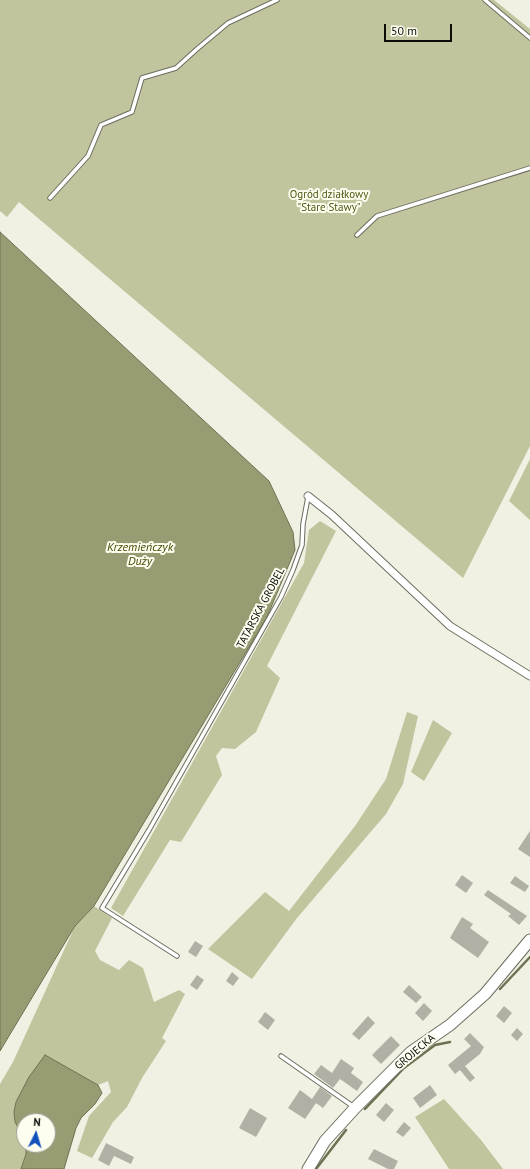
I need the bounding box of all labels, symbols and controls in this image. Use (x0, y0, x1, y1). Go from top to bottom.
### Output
scale bar (386, 16, 454, 42)
text: 50 m (391, 23, 417, 38)
park label: Ogród działkowy "Stare Stawy" (290, 188, 368, 214)
water label: Krzemieńczyk Duży (107, 541, 173, 569)
street label: TATARSKA GROBEL (234, 565, 288, 651)
street label: GROJECKA (392, 1031, 438, 1073)
north arrow (16, 1113, 56, 1153)
text: N (33, 1115, 41, 1129)

